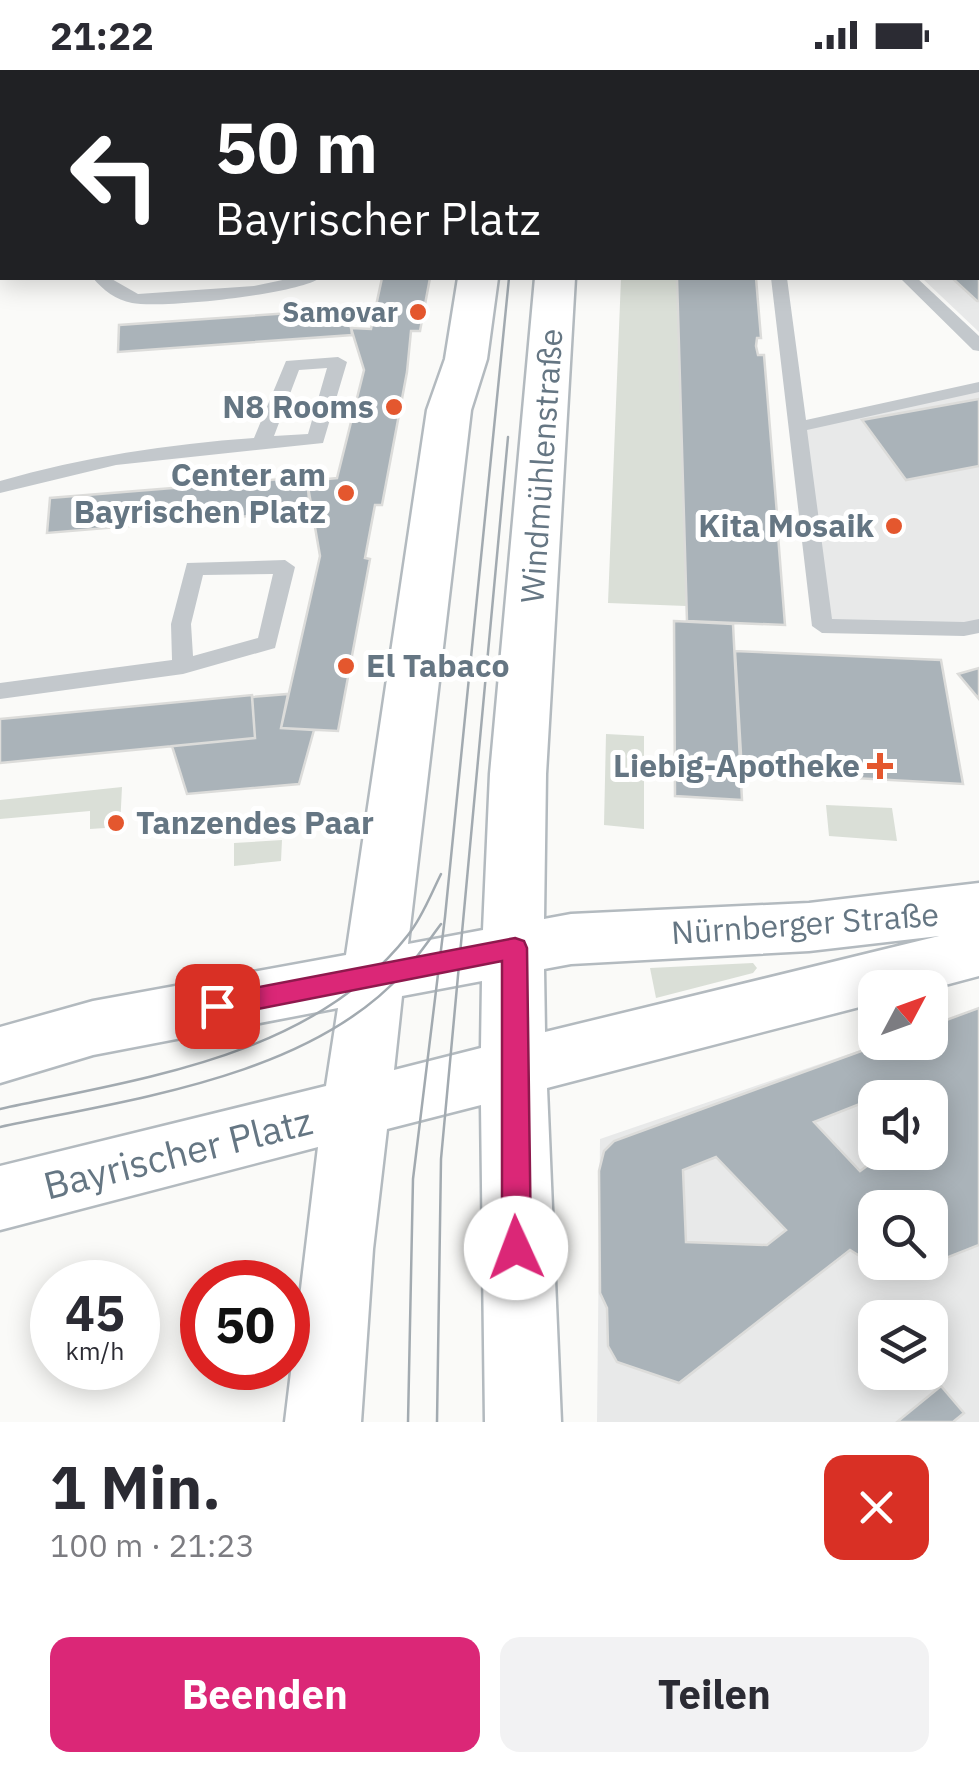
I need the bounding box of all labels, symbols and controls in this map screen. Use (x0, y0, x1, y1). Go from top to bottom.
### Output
text: 21:22 (50, 11, 154, 60)
text: 50 m (215, 101, 378, 192)
icon: left (50, 110, 180, 240)
text: Bayrischer Platz (215, 189, 541, 247)
place label: Samovar (282, 293, 398, 330)
marker: Samovar (407, 301, 429, 323)
street label: Windmühlenstraße (510, 327, 572, 605)
place label: N8 Rooms (222, 385, 374, 427)
marker: N8 Rooms (383, 396, 405, 418)
place label: Center am Bayrischen Platz (74, 453, 326, 532)
marker: Center am Bayrischen Platz (335, 482, 357, 504)
place label: Kita Mosaik (698, 504, 875, 546)
marker: Kita Mosaik (883, 515, 905, 537)
place label: El Tabaco (366, 644, 509, 686)
marker: El Tabaco (335, 655, 357, 677)
place label: Liebig-Apotheke (613, 744, 860, 786)
marker: Liebig-Apotheke (869, 755, 891, 777)
place label: Tanzendes Paar (136, 801, 374, 843)
marker: Tanzendes Paar (105, 812, 127, 834)
street label: Nürnberger Straße (670, 893, 940, 953)
pin (175, 964, 260, 1049)
north arrow (858, 970, 948, 1060)
map controls (858, 970, 948, 1390)
icon: arrive (190, 979, 245, 1034)
button: sound (858, 1080, 948, 1170)
street label: Bayrischer Platz (38, 1096, 317, 1210)
button: search (858, 1190, 948, 1280)
position arrow (464, 1196, 568, 1300)
speed limit sign: 50 (180, 1260, 310, 1390)
text: 45 (65, 1280, 125, 1345)
button: layers (858, 1300, 948, 1390)
text: km/h (66, 1334, 124, 1367)
text: 1 Min. (50, 1447, 221, 1526)
button: close (824, 1455, 929, 1560)
text: 100 m · 21:23 (50, 1524, 255, 1566)
button: Beenden (50, 1637, 480, 1752)
button: Teilen (500, 1637, 929, 1752)

